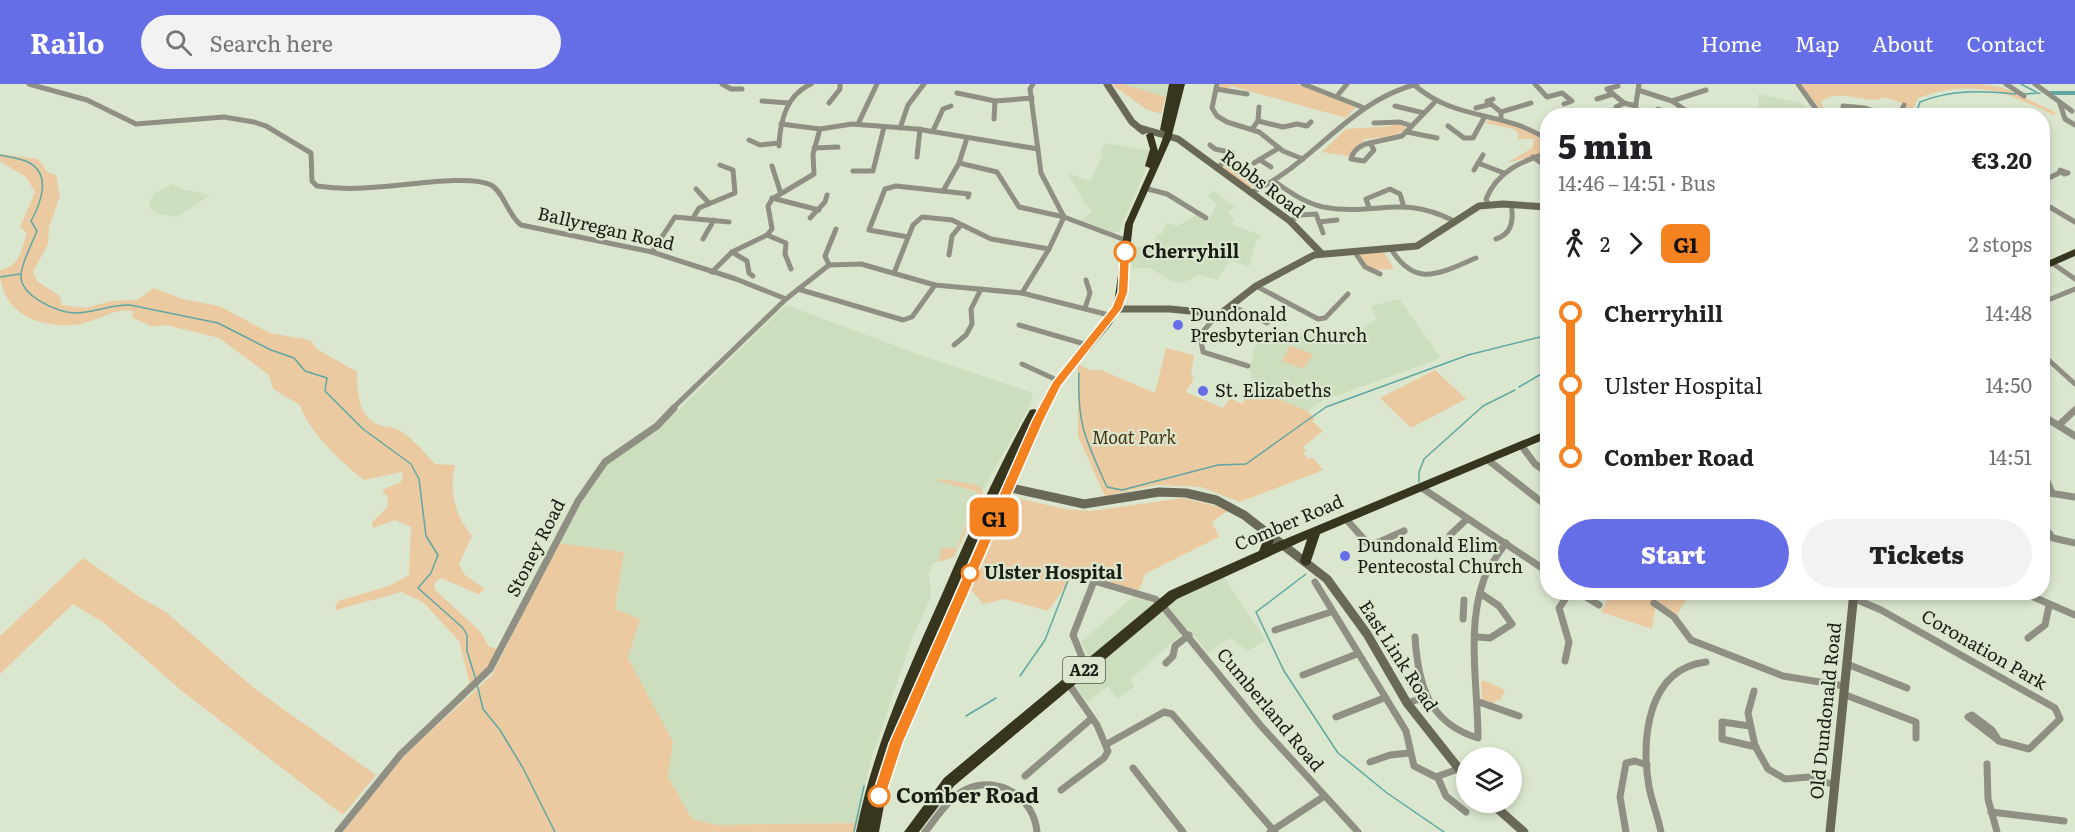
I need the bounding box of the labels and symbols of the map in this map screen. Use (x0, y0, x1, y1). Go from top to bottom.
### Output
street label: Robbs Road (1216, 142, 1312, 223)
street label: Ballyregan Road (535, 199, 677, 256)
place label: Cherryhill (1142, 237, 1240, 264)
marker: Cherryhill (1114, 241, 1136, 263)
place label: Dundonald Presbyterian Church (1190, 300, 1367, 348)
marker: Dundonald Presbyterian Church (1171, 318, 1185, 332)
place label: St. Elizabeths (1215, 376, 1331, 403)
marker: St. Elizabeths (1196, 384, 1210, 398)
park label: Moat Park (1092, 423, 1176, 450)
street label: Comber Road (1230, 487, 1347, 557)
street label: Stoney Road (498, 494, 571, 601)
line badge: G1 (967, 498, 1021, 536)
place label: Dundonald Elim Pentecostal Church (1357, 531, 1523, 579)
marker: Dundonald Elim Pentecostal Church (1338, 549, 1352, 563)
place label: Ulster Hospital (984, 558, 1123, 585)
marker: Ulster Hospital (961, 564, 979, 582)
street label: East Link Road (1353, 594, 1445, 716)
street label: Coronation Park (1917, 602, 2054, 696)
street label: Old Dundonald Road (1802, 621, 1847, 801)
street label: Cumberland Road (1211, 641, 1331, 777)
road number: A22 (1063, 657, 1105, 683)
place label: Comber Road (896, 778, 1039, 809)
marker: Comber Road (868, 785, 890, 807)

